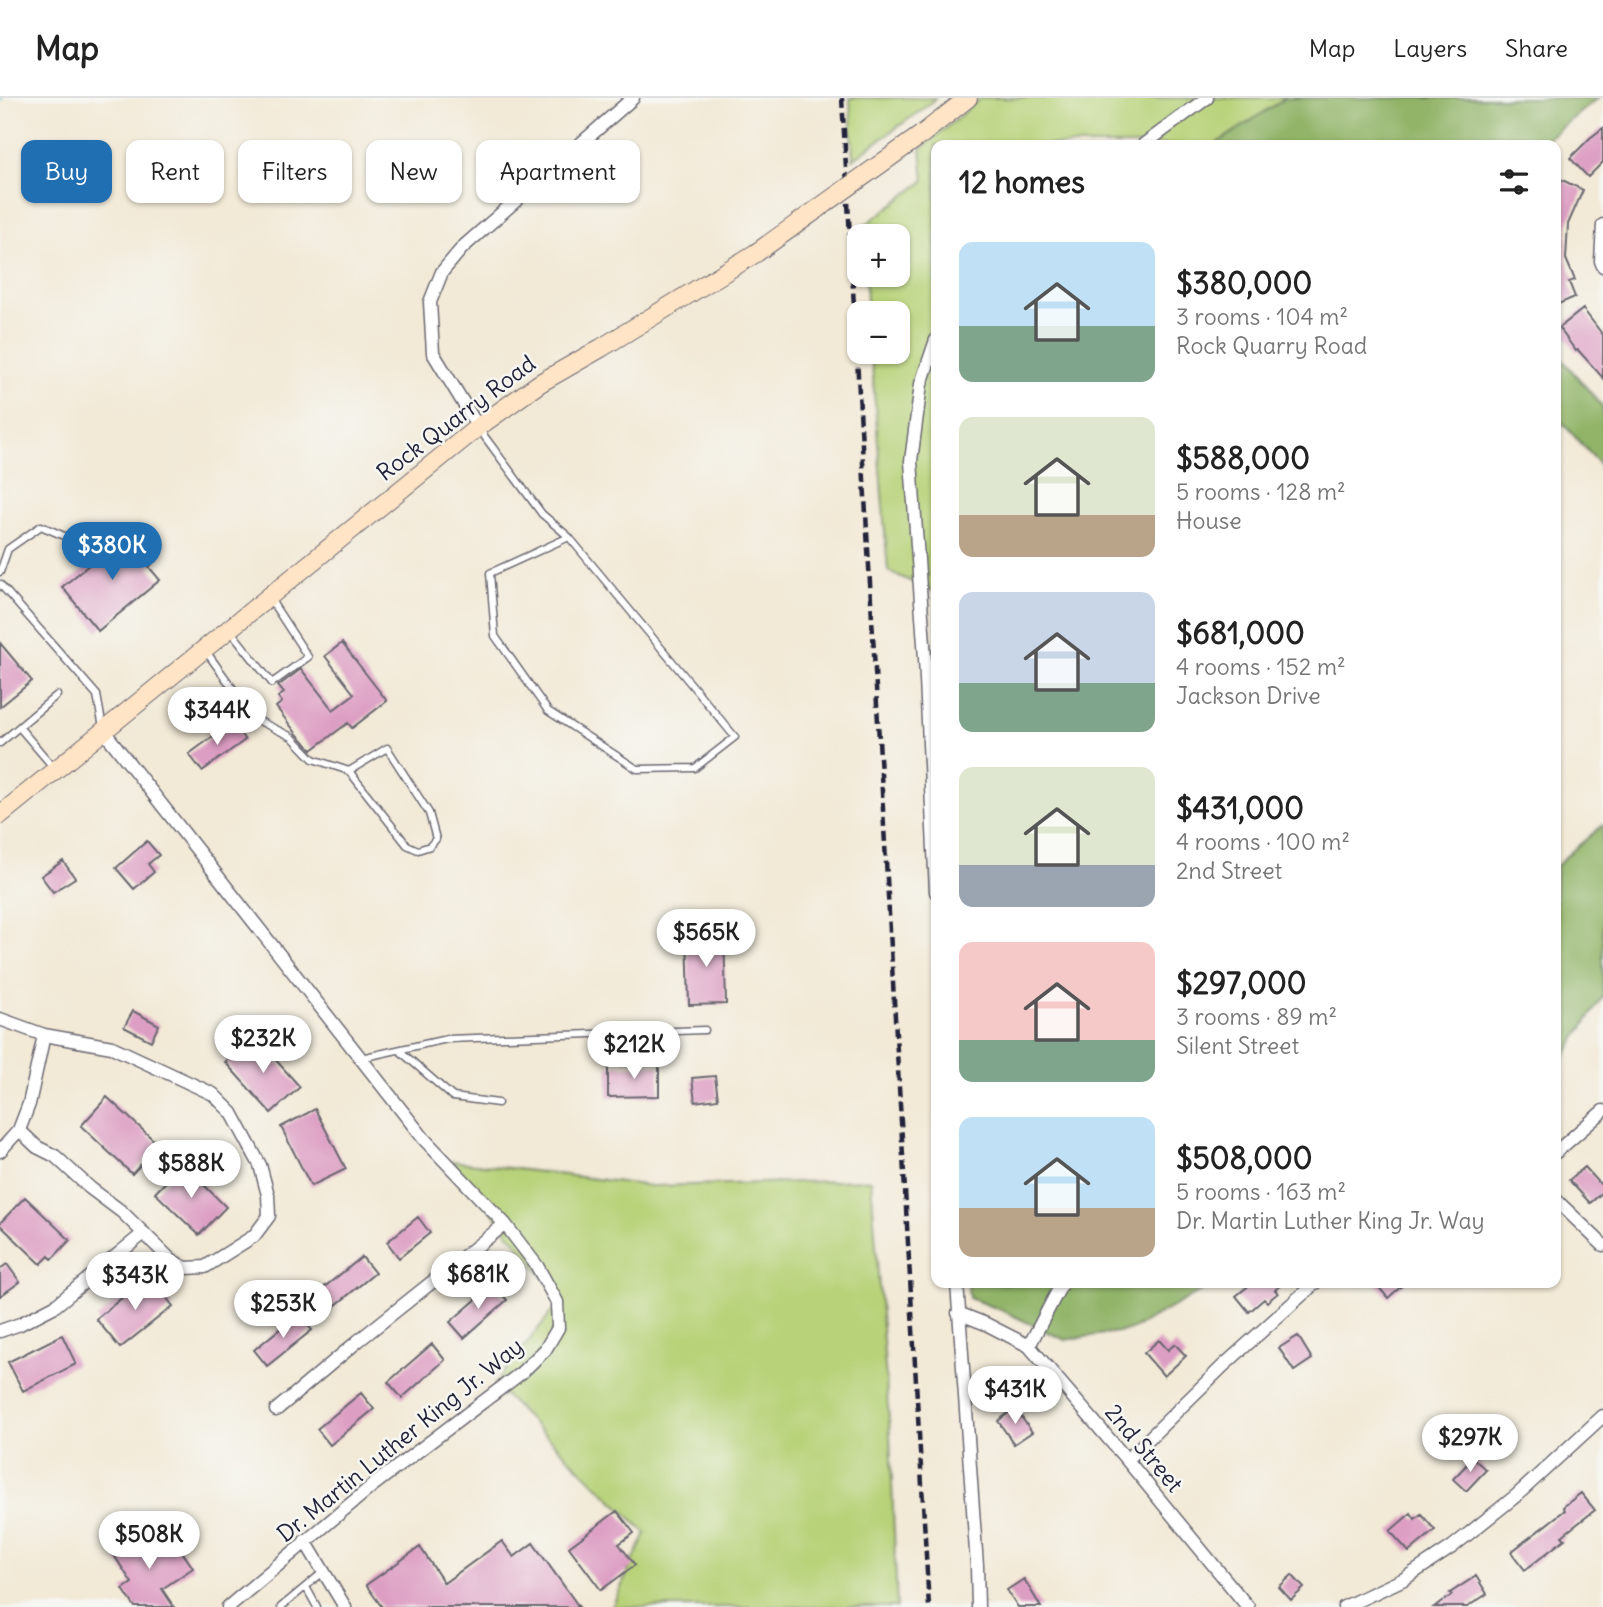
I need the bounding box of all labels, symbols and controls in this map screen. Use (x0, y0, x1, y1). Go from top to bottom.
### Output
text: Map (35, 27, 99, 69)
text: Map (1309, 33, 1355, 63)
text: Layers (1393, 33, 1467, 63)
text: Share (1505, 33, 1568, 63)
chip: Buy (21, 140, 112, 203)
chip: Rent (126, 140, 224, 203)
chip: Filters (238, 140, 352, 203)
chip: New (366, 140, 462, 203)
chip: Apartment (476, 140, 640, 203)
text: 12 homes (959, 163, 1085, 201)
icon: filters (1495, 163, 1533, 201)
map controls (847, 224, 910, 364)
button: + (847, 224, 910, 287)
text: $380,000 (1176, 264, 1312, 302)
icon: home (1015, 270, 1099, 354)
button: − (847, 301, 910, 364)
text: 3 rooms · 104 m² (1176, 302, 1348, 331)
text: Rock Quarry Road (1176, 331, 1367, 360)
street label: Rock Quarry Road (371, 348, 541, 487)
text: $588,000 (1176, 439, 1310, 477)
icon: home (1015, 445, 1099, 529)
text: 5 rooms · 128 m² (1176, 477, 1346, 506)
text: House (1176, 506, 1242, 535)
pin: $380K (63, 522, 161, 582)
text: $380K (78, 530, 146, 559)
text: $681,000 (1176, 614, 1305, 652)
icon: home (1015, 620, 1099, 704)
text: 4 rooms · 152 m² (1176, 652, 1346, 681)
text: Jackson Drive (1176, 681, 1321, 710)
pin: $344K (168, 688, 266, 747)
text: $344K (184, 695, 250, 724)
text: $431,000 (1176, 789, 1304, 827)
icon: home (1015, 795, 1099, 879)
text: 4 rooms · 100 m² (1176, 827, 1350, 856)
text: 2nd Street (1176, 856, 1282, 885)
pin: $565K (657, 910, 755, 969)
text: $565K (673, 917, 739, 946)
text: $297,000 (1176, 964, 1307, 1002)
icon: home (1015, 970, 1099, 1054)
text: 3 rooms · 89 m² (1176, 1002, 1337, 1031)
pin: $232K (214, 1016, 312, 1075)
pin: $212K (585, 1021, 683, 1081)
text: $232K (230, 1023, 296, 1052)
text: $212K (603, 1029, 665, 1058)
text: Silent Street (1176, 1031, 1299, 1060)
text: $508,000 (1176, 1139, 1312, 1177)
pin: $588K (142, 1140, 240, 1200)
icon: home (1015, 1145, 1099, 1229)
text: $588K (158, 1148, 224, 1177)
text: 5 rooms · 163 m² (1176, 1177, 1346, 1206)
text: Dr. Martin Luther King Jr. Way (1176, 1206, 1485, 1235)
pin: $343K (86, 1252, 184, 1312)
pin: $681K (429, 1252, 527, 1311)
text: $681K (447, 1259, 509, 1288)
text: $343K (102, 1260, 168, 1289)
pin: $253K (234, 1280, 332, 1340)
text: $253K (250, 1288, 316, 1317)
street label: Dr. Martin Luther King Jr. Way (271, 1331, 529, 1548)
pin: $431K (966, 1366, 1064, 1426)
text: $431K (984, 1374, 1046, 1403)
street label: 2nd Street (1099, 1398, 1190, 1498)
pin: $297K (1421, 1414, 1519, 1474)
text: $297K (1438, 1422, 1502, 1451)
pin: $508K (100, 1512, 198, 1571)
text: $508K (115, 1519, 183, 1548)

